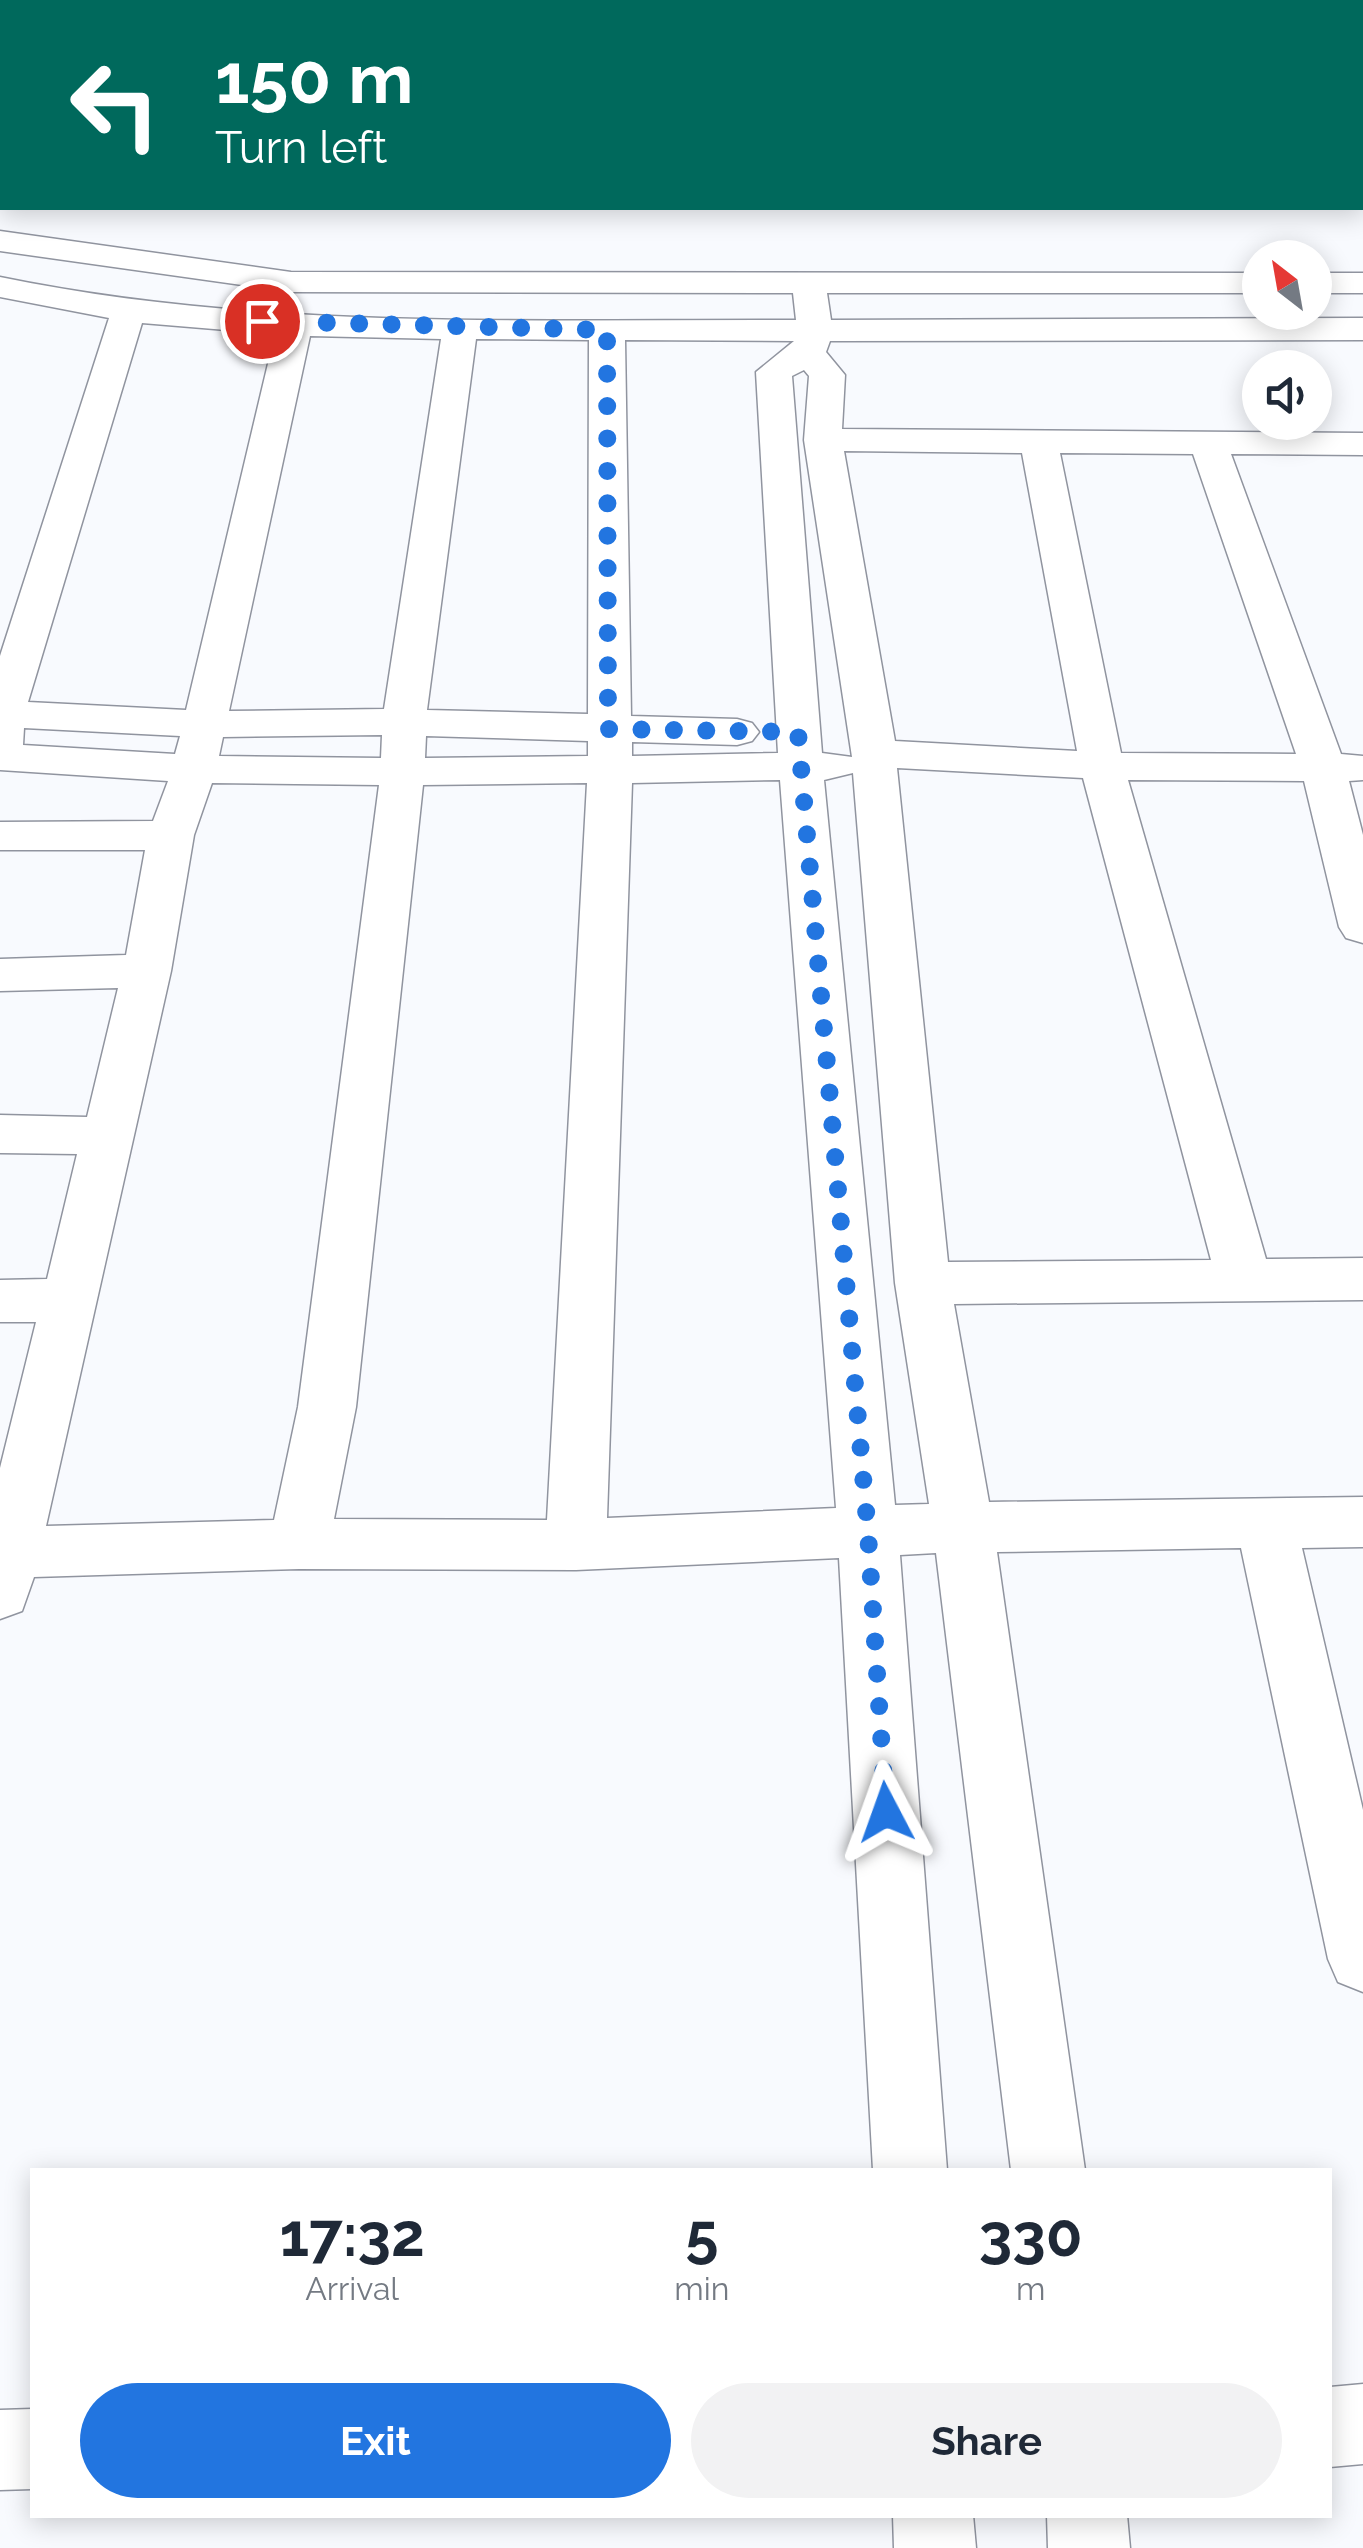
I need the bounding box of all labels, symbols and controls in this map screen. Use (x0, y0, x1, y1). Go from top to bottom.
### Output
text: 150 m (215, 37, 413, 119)
icon: left (50, 40, 180, 170)
text: Turn left (215, 121, 387, 174)
north arrow (1242, 240, 1332, 330)
map controls (1242, 240, 1332, 440)
pin (220, 279, 305, 364)
icon: arrive (235, 294, 290, 349)
button: sound (1242, 350, 1332, 440)
position arrow (834, 1760, 938, 1864)
text: 17:32 (279, 2200, 425, 2270)
text: 5 (685, 2200, 718, 2270)
text: 330 (979, 2200, 1083, 2270)
text: Arrival (305, 2270, 399, 2307)
text: min (674, 2270, 729, 2307)
text: m (1016, 2270, 1045, 2307)
button: Exit (80, 2383, 671, 2498)
button: Share (691, 2383, 1282, 2498)

